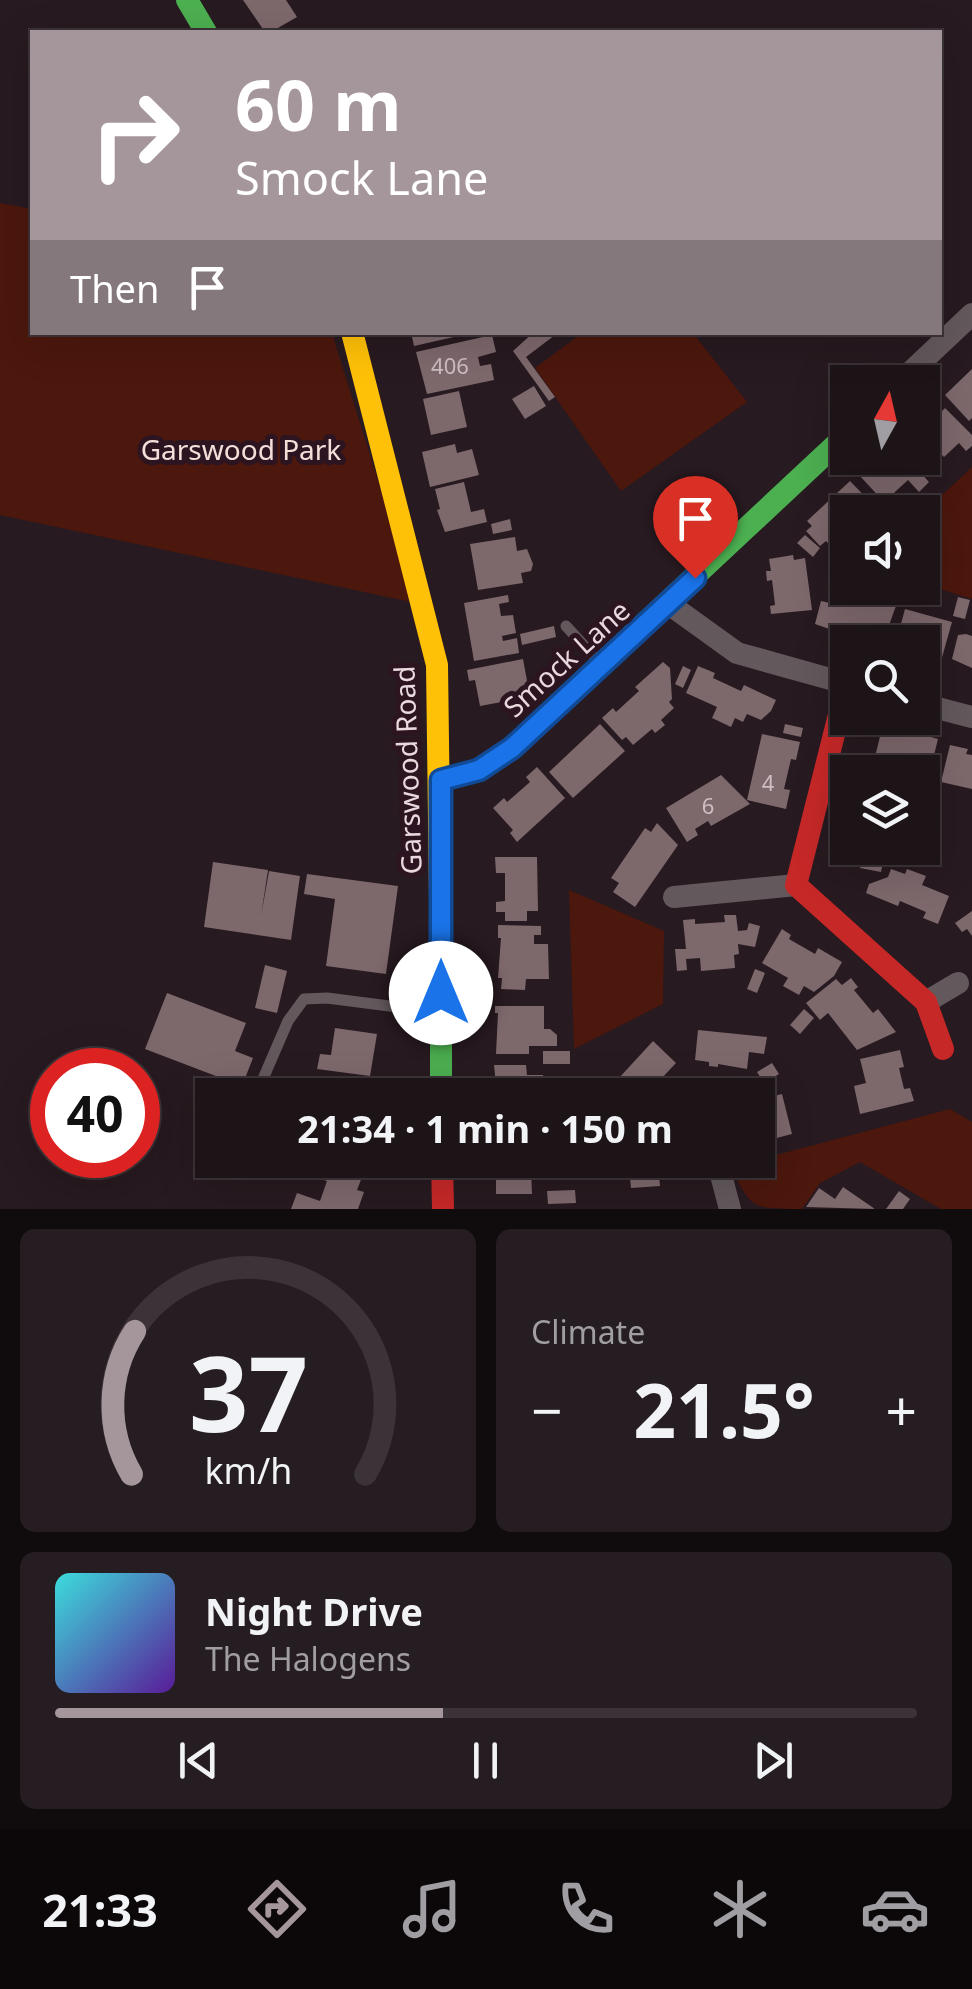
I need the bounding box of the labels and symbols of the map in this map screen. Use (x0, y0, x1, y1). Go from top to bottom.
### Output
house number: 406 (431, 350, 469, 380)
north arrow (830, 365, 940, 475)
park label: Garswood Park (141, 430, 341, 468)
pin (653, 476, 738, 579)
street label: Smock Lane (495, 591, 637, 725)
street label: Garswood Road (384, 665, 430, 875)
house number: 4 (762, 767, 775, 797)
house number: 6 (702, 790, 714, 820)
position arrow (389, 941, 493, 1045)
speed limit sign: 40 (30, 1048, 160, 1178)

